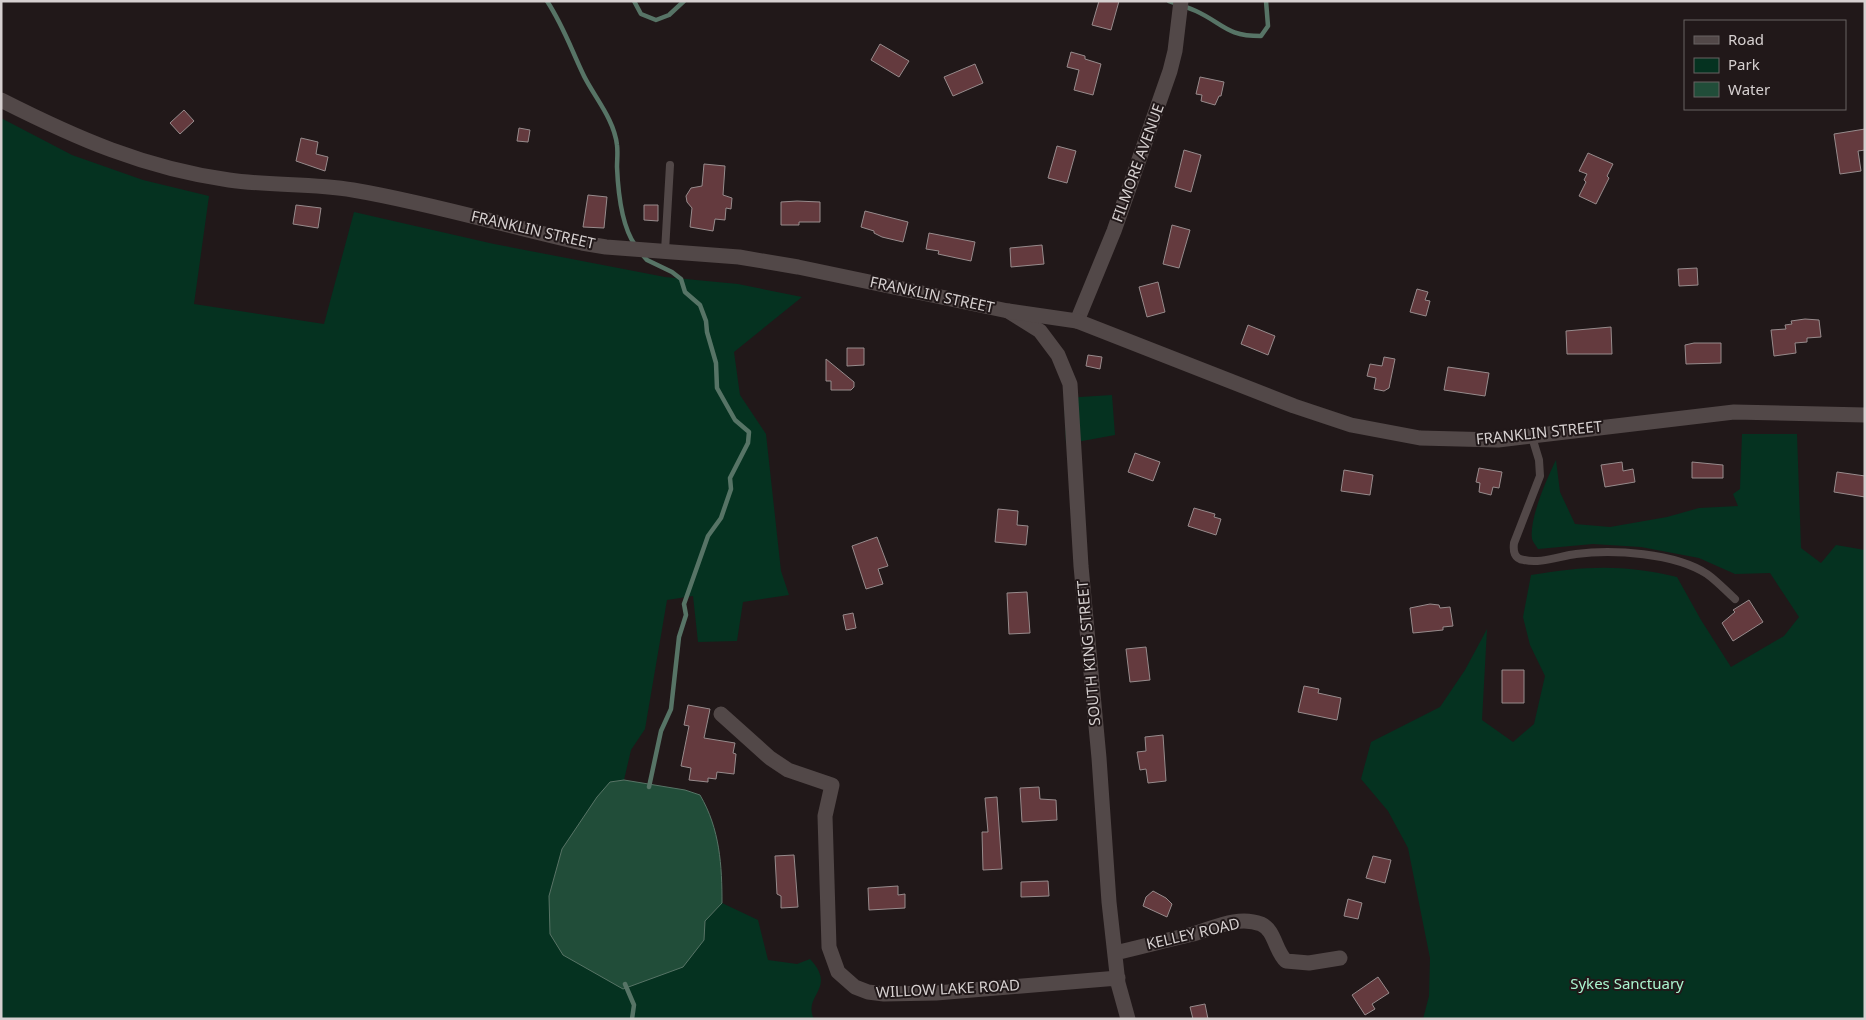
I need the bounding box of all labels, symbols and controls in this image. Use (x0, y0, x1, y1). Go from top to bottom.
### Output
legend (1684, 20, 1846, 110)
text: Road (1728, 29, 1764, 49)
text: Park (1728, 54, 1760, 74)
text: Water (1728, 79, 1770, 99)
street label: FILMORE AVENUE (1106, 101, 1168, 225)
street label: FRANKLIN STREET (469, 205, 598, 253)
street label: FRANKLIN STREET (868, 271, 997, 317)
street label: FRANKLIN STREET (1475, 415, 1604, 449)
street label: SOUTH KING STREET (1072, 579, 1104, 727)
street label: KELLEY ROAD (1144, 913, 1242, 953)
park label: Sykes Sanctuary (1570, 973, 1684, 993)
street label: WILLOW LAKE ROAD (875, 974, 1020, 1002)

